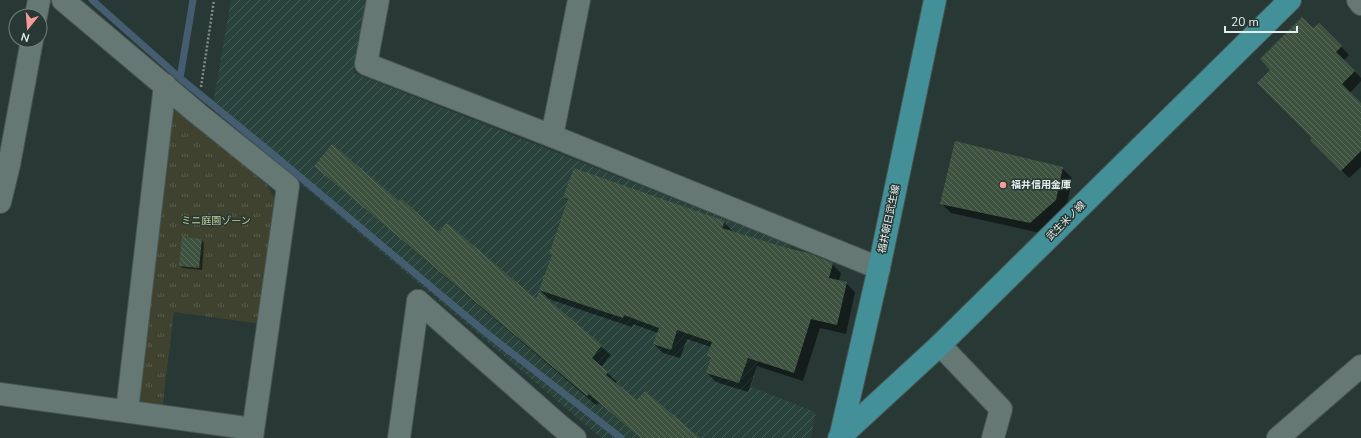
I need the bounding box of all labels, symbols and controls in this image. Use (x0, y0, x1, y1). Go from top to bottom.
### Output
north arrow (8, 8, 48, 48)
scale bar (1225, 8, 1297, 34)
text: 20 m (1231, 14, 1259, 30)
text: N (19, 29, 31, 45)
place label: 福井信用金庫 (1011, 178, 1071, 192)
marker: 福井信用金庫 (998, 180, 1008, 190)
street label: 福井朝日武生線 (875, 183, 903, 255)
street label: 武生米ノ線 (1043, 198, 1089, 244)
park label: ミニ庭園ゾーン (181, 214, 251, 228)

